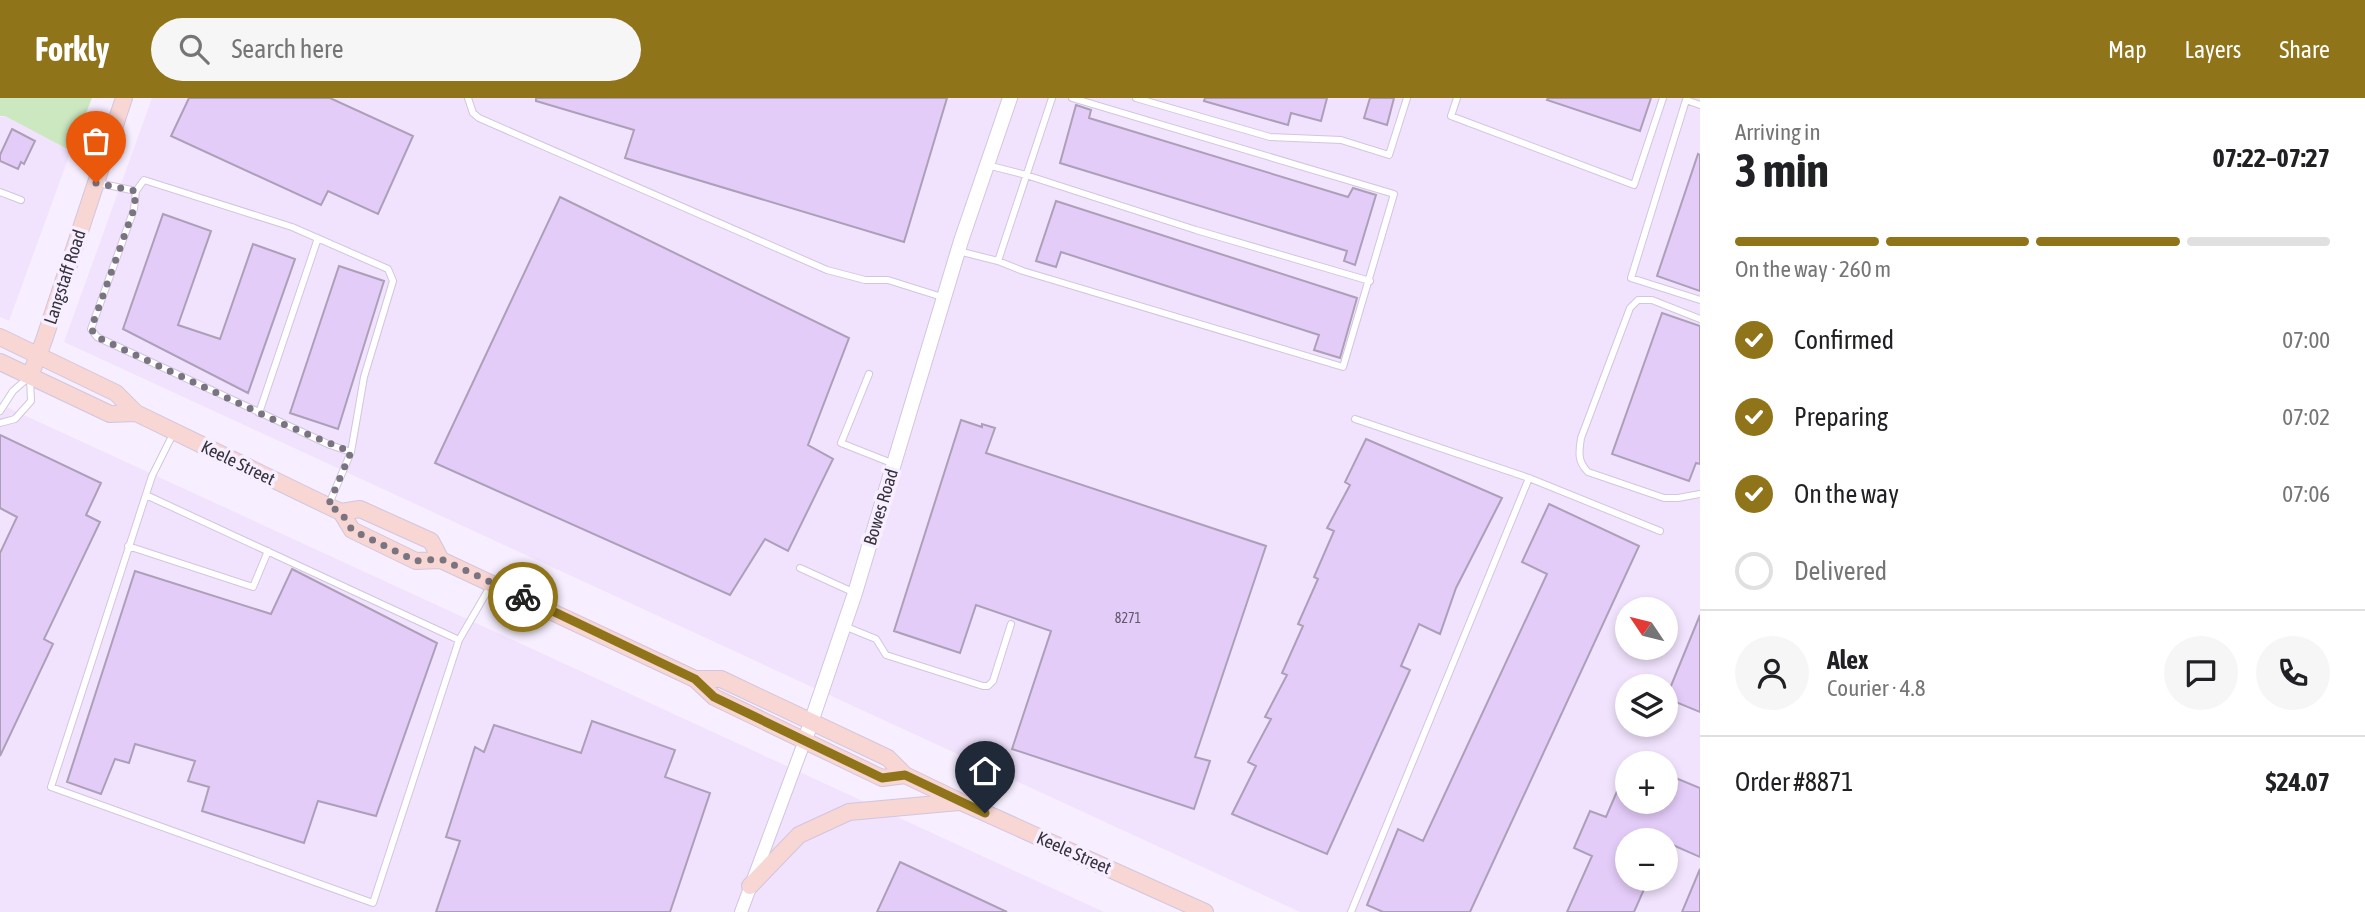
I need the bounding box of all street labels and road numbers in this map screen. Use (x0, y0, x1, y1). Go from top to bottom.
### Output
street label: Langstaff Road (39, 227, 90, 327)
street label: Keele Street (198, 436, 279, 489)
street label: Bowes Road (859, 466, 902, 548)
street label: Keele Street (1034, 827, 1115, 878)

